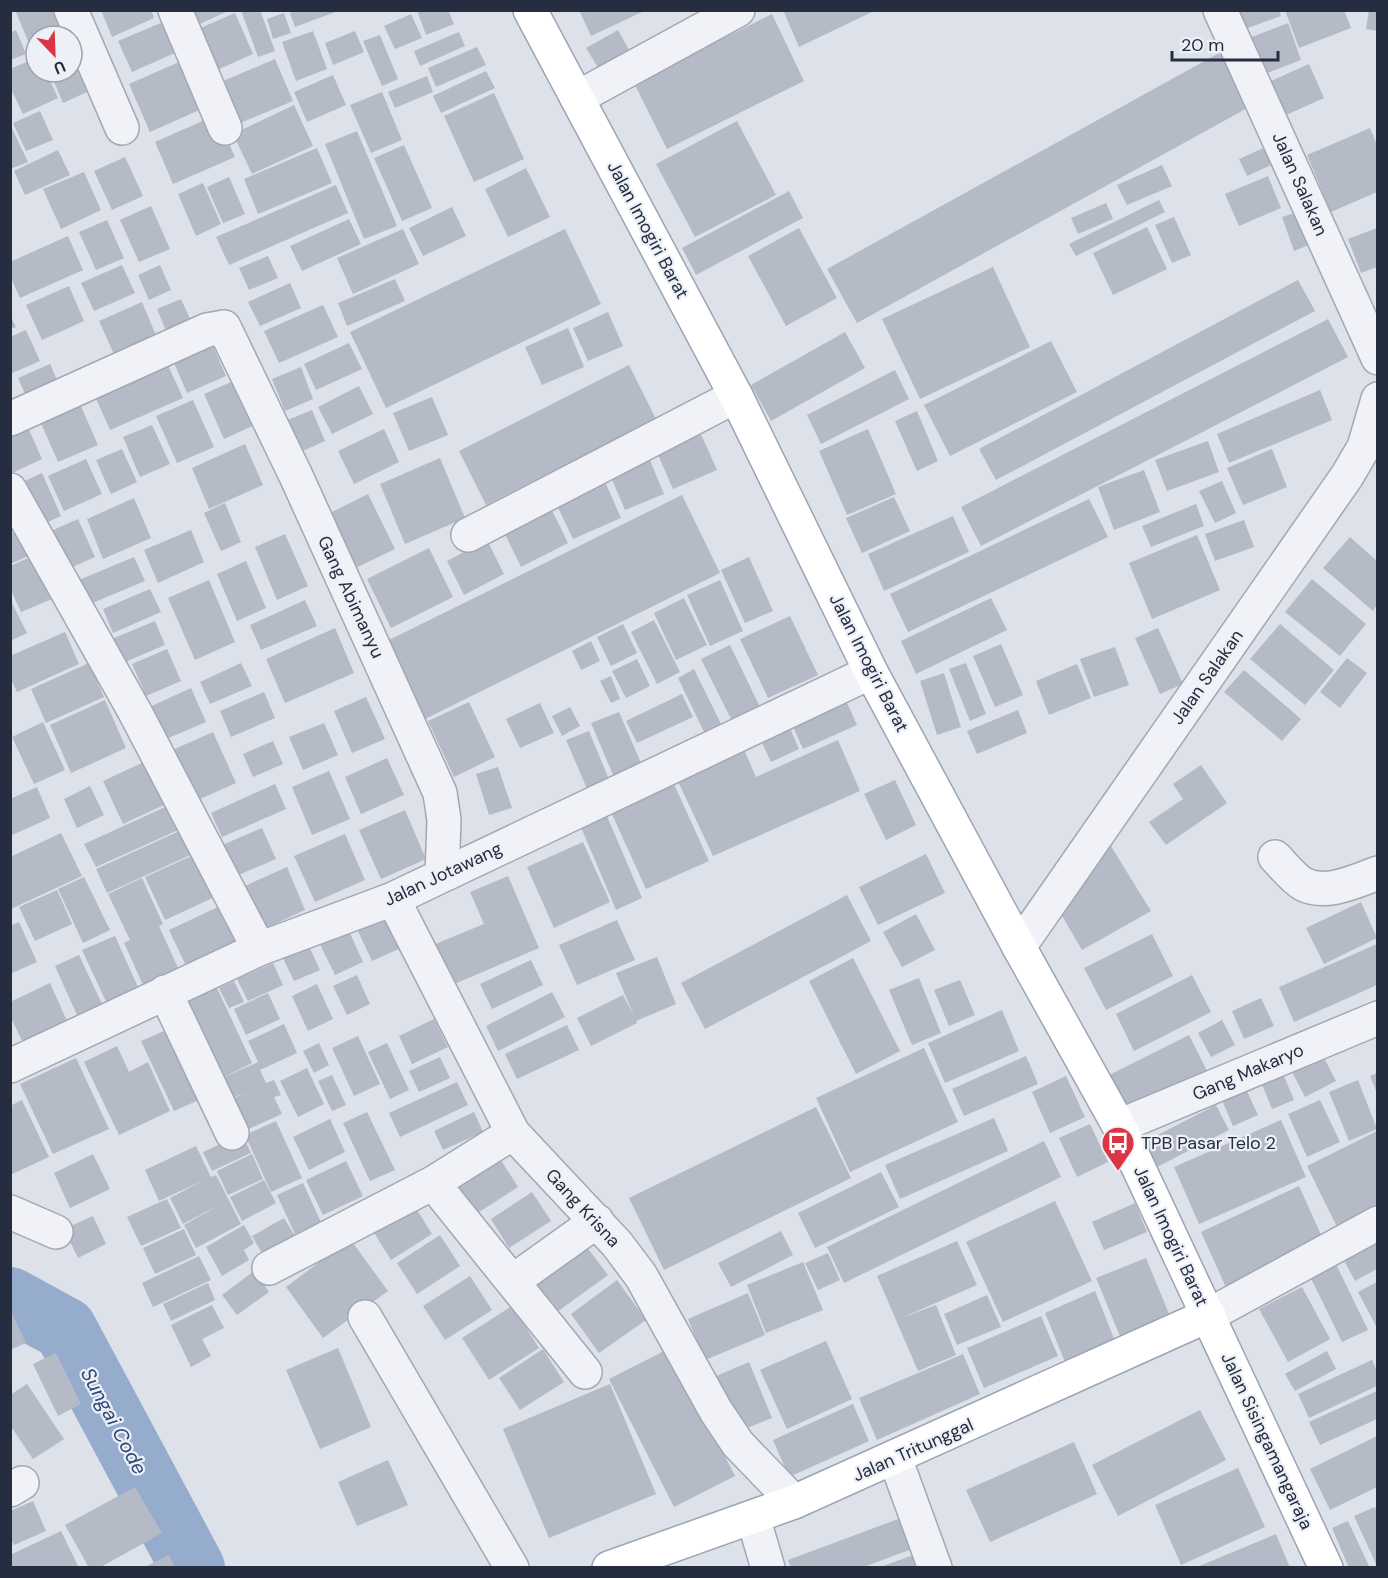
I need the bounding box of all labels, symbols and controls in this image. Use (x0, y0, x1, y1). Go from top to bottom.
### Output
north arrow (24, 24, 84, 84)
scale bar (1172, 24, 1278, 62)
text: 20 m (1181, 33, 1224, 57)
text: U (51, 56, 69, 79)
street label: Jalan Salakan (1266, 128, 1334, 240)
street label: Jalan Imogiri Barat (602, 157, 694, 303)
street label: Gang Abimanyu (312, 532, 390, 662)
street label: Jalan Imogiri Barat (824, 590, 914, 736)
street label: Jalan Salakan (1165, 625, 1249, 729)
street label: Jalan Jotawang (380, 836, 506, 912)
street label: Gang Makaryo (1189, 1038, 1307, 1106)
bus stop icon: TPB Pasar Telo 2 (1100, 1125, 1136, 1172)
place label: TPB Pasar Telo 2 (1141, 1131, 1276, 1155)
street label: Jalan Imogiri Barat (1128, 1162, 1214, 1310)
street label: Gang Krisna (540, 1164, 626, 1252)
street label: Jalan Sisingamangaraja (1215, 1349, 1319, 1533)
water label: Sungai Code (75, 1363, 153, 1479)
street label: Jalan Tritunggal (849, 1413, 977, 1487)

